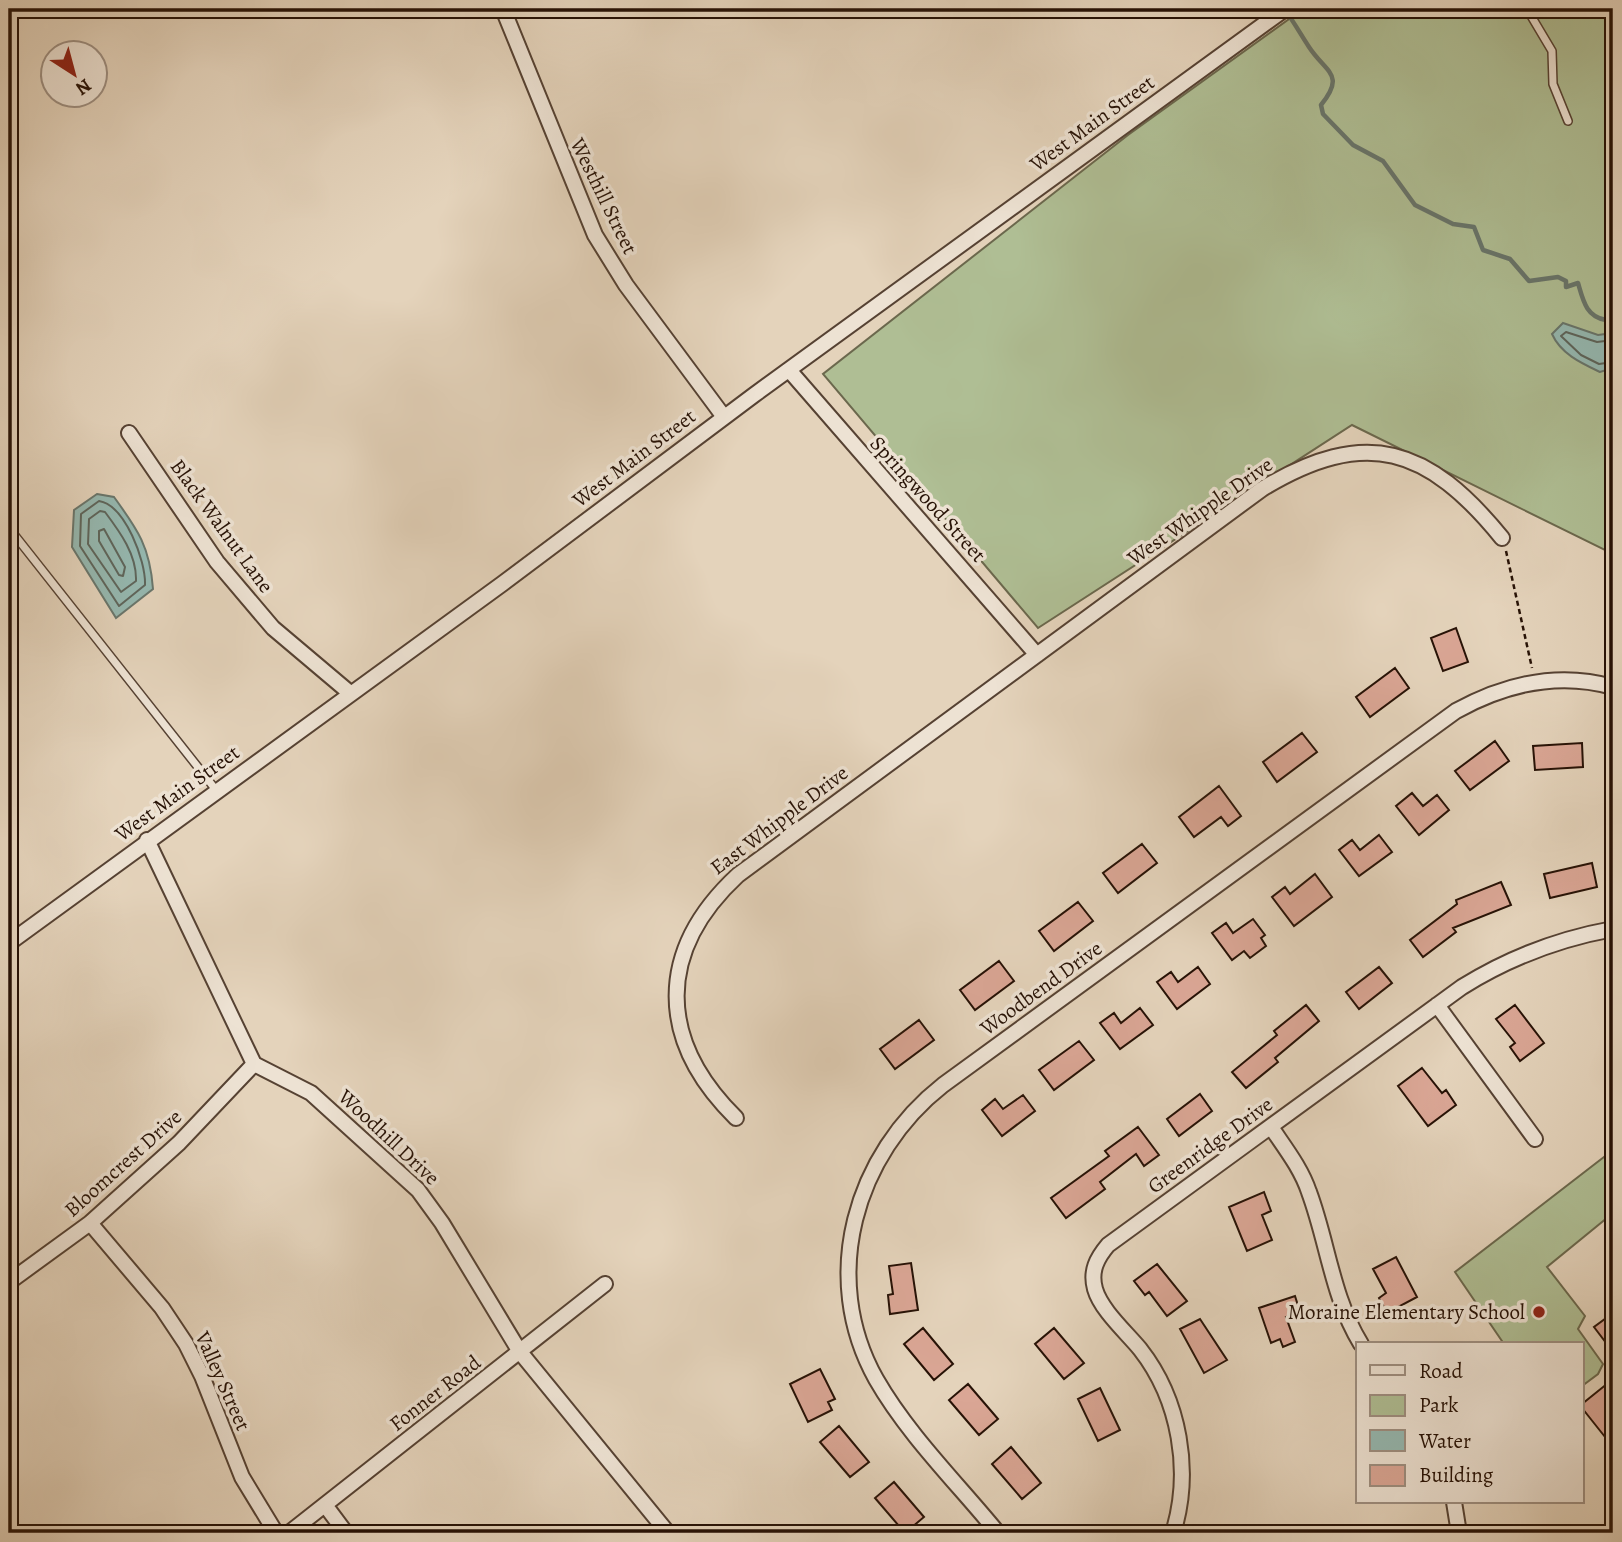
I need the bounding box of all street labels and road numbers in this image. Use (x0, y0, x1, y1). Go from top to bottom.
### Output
street label: West Main Street (1023, 68, 1160, 178)
street label: Westhill Street (563, 132, 644, 259)
street label: West Main Street (566, 402, 701, 514)
street label: Springwood Street (864, 430, 992, 568)
street label: West Whipple Drive (1121, 450, 1278, 572)
street label: Black Walnut Lane (164, 453, 280, 599)
street label: West Main Street (108, 738, 245, 848)
street label: East Whipple Drive (704, 759, 854, 881)
street label: Woodbend Drive (974, 934, 1108, 1042)
street label: Woodhill Drive (332, 1082, 446, 1191)
street label: Greenridge Drive (1142, 1090, 1278, 1200)
street label: Bloomcrest Drive (58, 1103, 188, 1223)
street label: Valley Street (188, 1326, 257, 1435)
street label: Fonner Road (384, 1348, 487, 1437)

